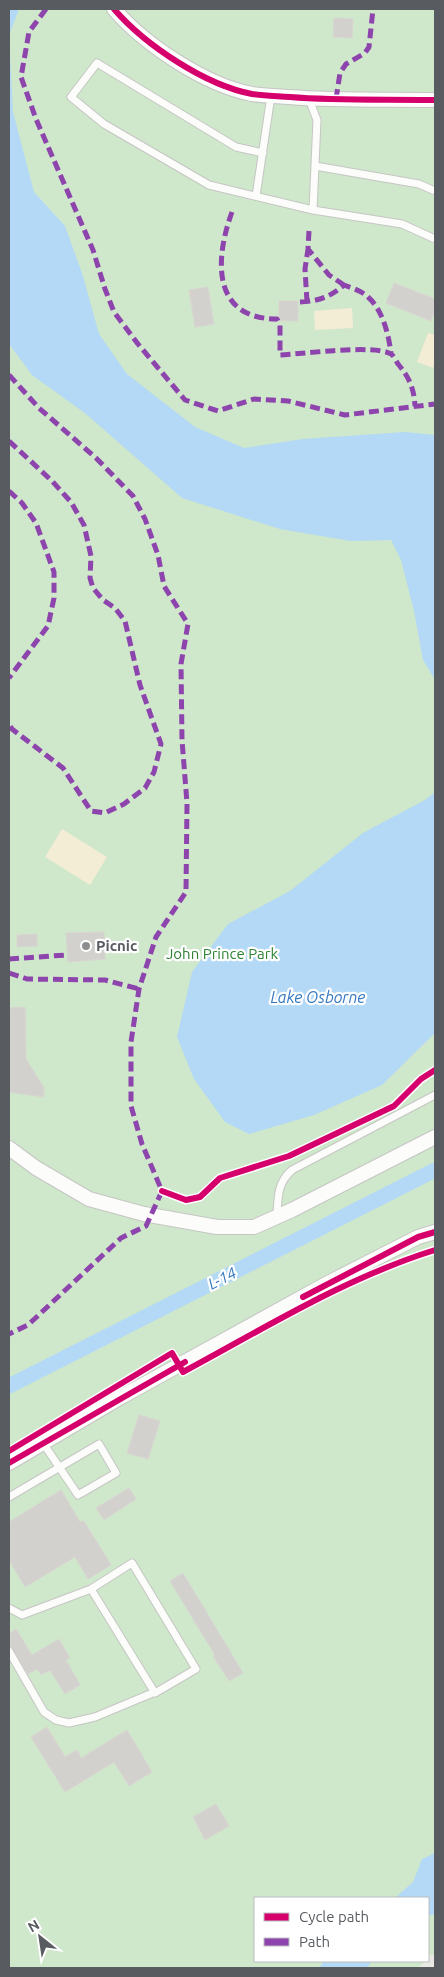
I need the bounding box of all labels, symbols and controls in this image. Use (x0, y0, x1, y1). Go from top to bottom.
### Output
place label: Picnic (96, 937, 137, 954)
marker: Picnic (80, 940, 92, 952)
park label: John Prince Park (166, 945, 278, 962)
water label: Lake Osborne (271, 988, 365, 1006)
water label: L-14 (205, 1263, 239, 1293)
legend (254, 1897, 429, 1962)
text: Cycle path (299, 1908, 369, 1925)
north arrow (15, 1912, 65, 1962)
text: N (25, 1916, 42, 1935)
text: Path (299, 1933, 330, 1950)

